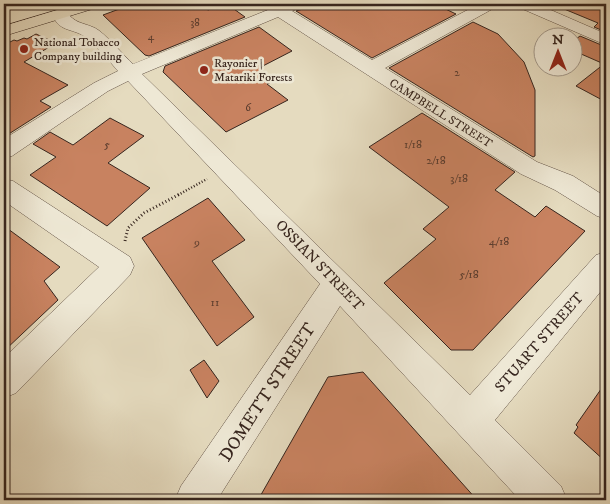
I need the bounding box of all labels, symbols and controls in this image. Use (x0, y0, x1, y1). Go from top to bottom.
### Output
house number: 38 (190, 16, 200, 30)
north arrow (532, 28, 582, 78)
house number: 4 (148, 30, 155, 44)
text: N (552, 31, 564, 49)
place label: National Tobacco Company building (34, 35, 122, 64)
marker: National Tobacco Company building (18, 43, 30, 55)
place label: Rayonier | Matariki Forests (214, 56, 292, 85)
marker: Rayonier | Matariki Forests (198, 64, 210, 76)
house number: 2 (454, 66, 460, 80)
street label: CAMPBELL STREET (386, 76, 495, 151)
house number: 6 (245, 101, 252, 115)
house number: 5 (104, 137, 110, 152)
house number: 1/18 (404, 137, 422, 152)
house number: 2/18 (426, 153, 446, 168)
house number: 3/18 (450, 171, 468, 186)
street label: OSSIAN STREET (271, 216, 368, 315)
house number: 4/18 (489, 234, 509, 249)
house number: 9 (193, 235, 200, 250)
house number: 5/18 (459, 267, 479, 282)
street label: STUART STREET (491, 288, 588, 396)
house number: 11 (211, 295, 219, 310)
street label: DOMETT STREET (215, 319, 321, 466)

